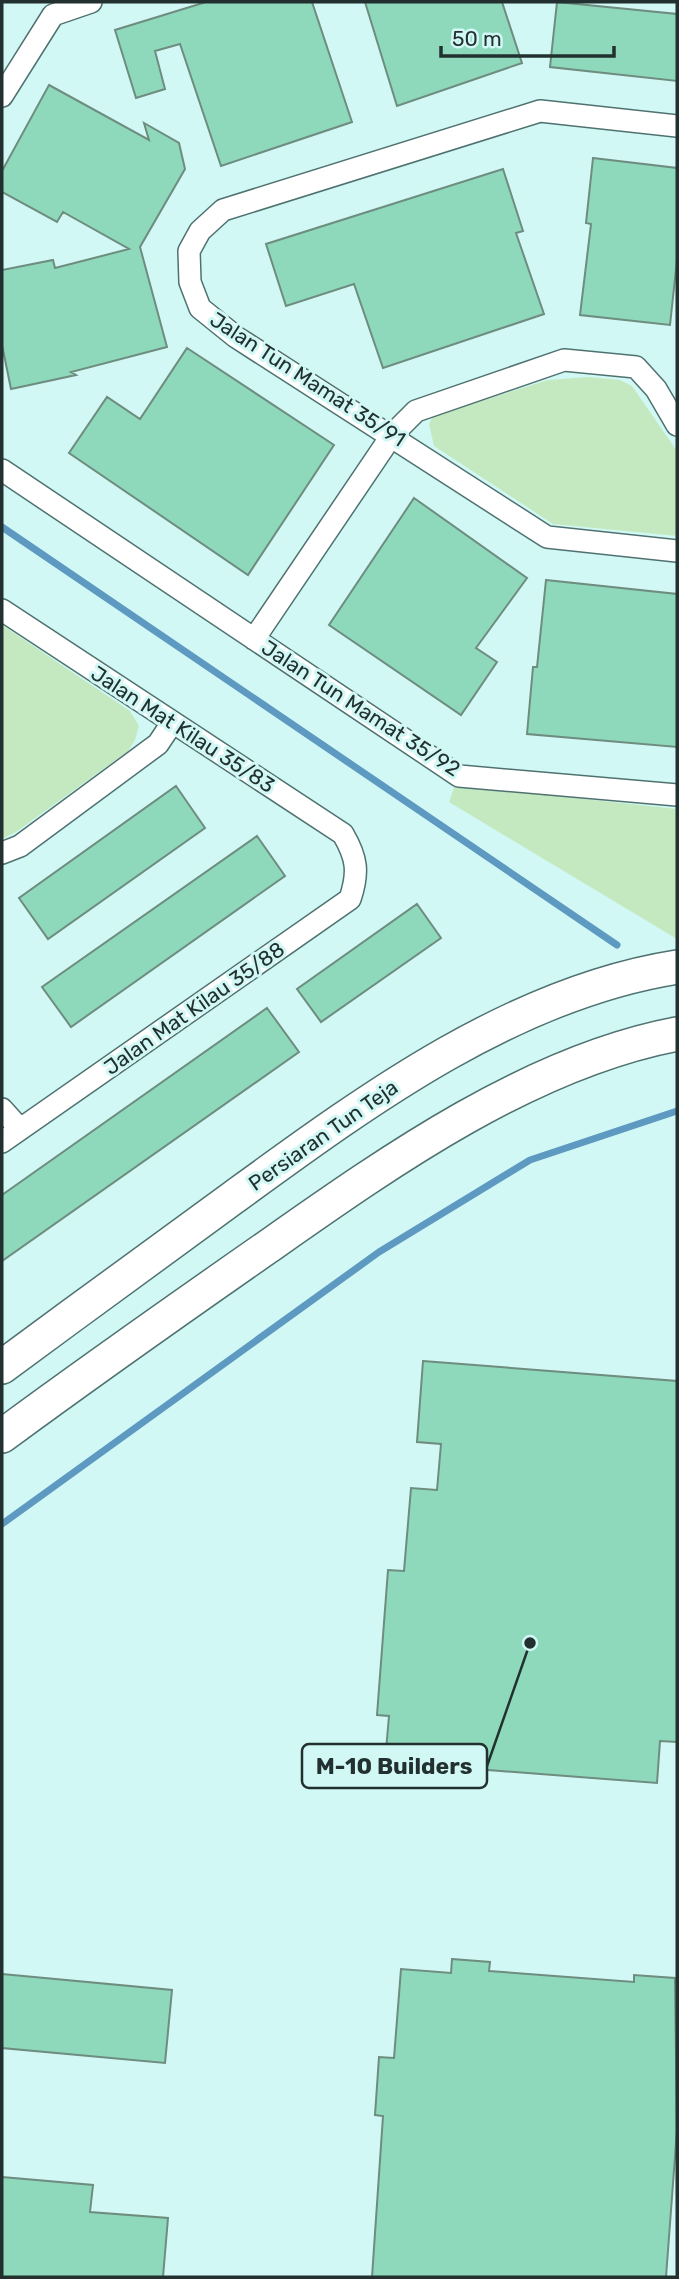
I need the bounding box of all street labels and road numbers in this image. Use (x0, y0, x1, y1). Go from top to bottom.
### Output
street label: Jalan Tun Mamat 35/91 (206, 306, 410, 452)
street label: Jalan Tun Mamat 35/92 (257, 634, 465, 782)
street label: Jalan Mat Kilau 35/83 (87, 660, 279, 798)
street label: Jalan Mat Kilau 35/88 (99, 936, 289, 1080)
street label: Persiaran Tun Teja (244, 1074, 402, 1196)

